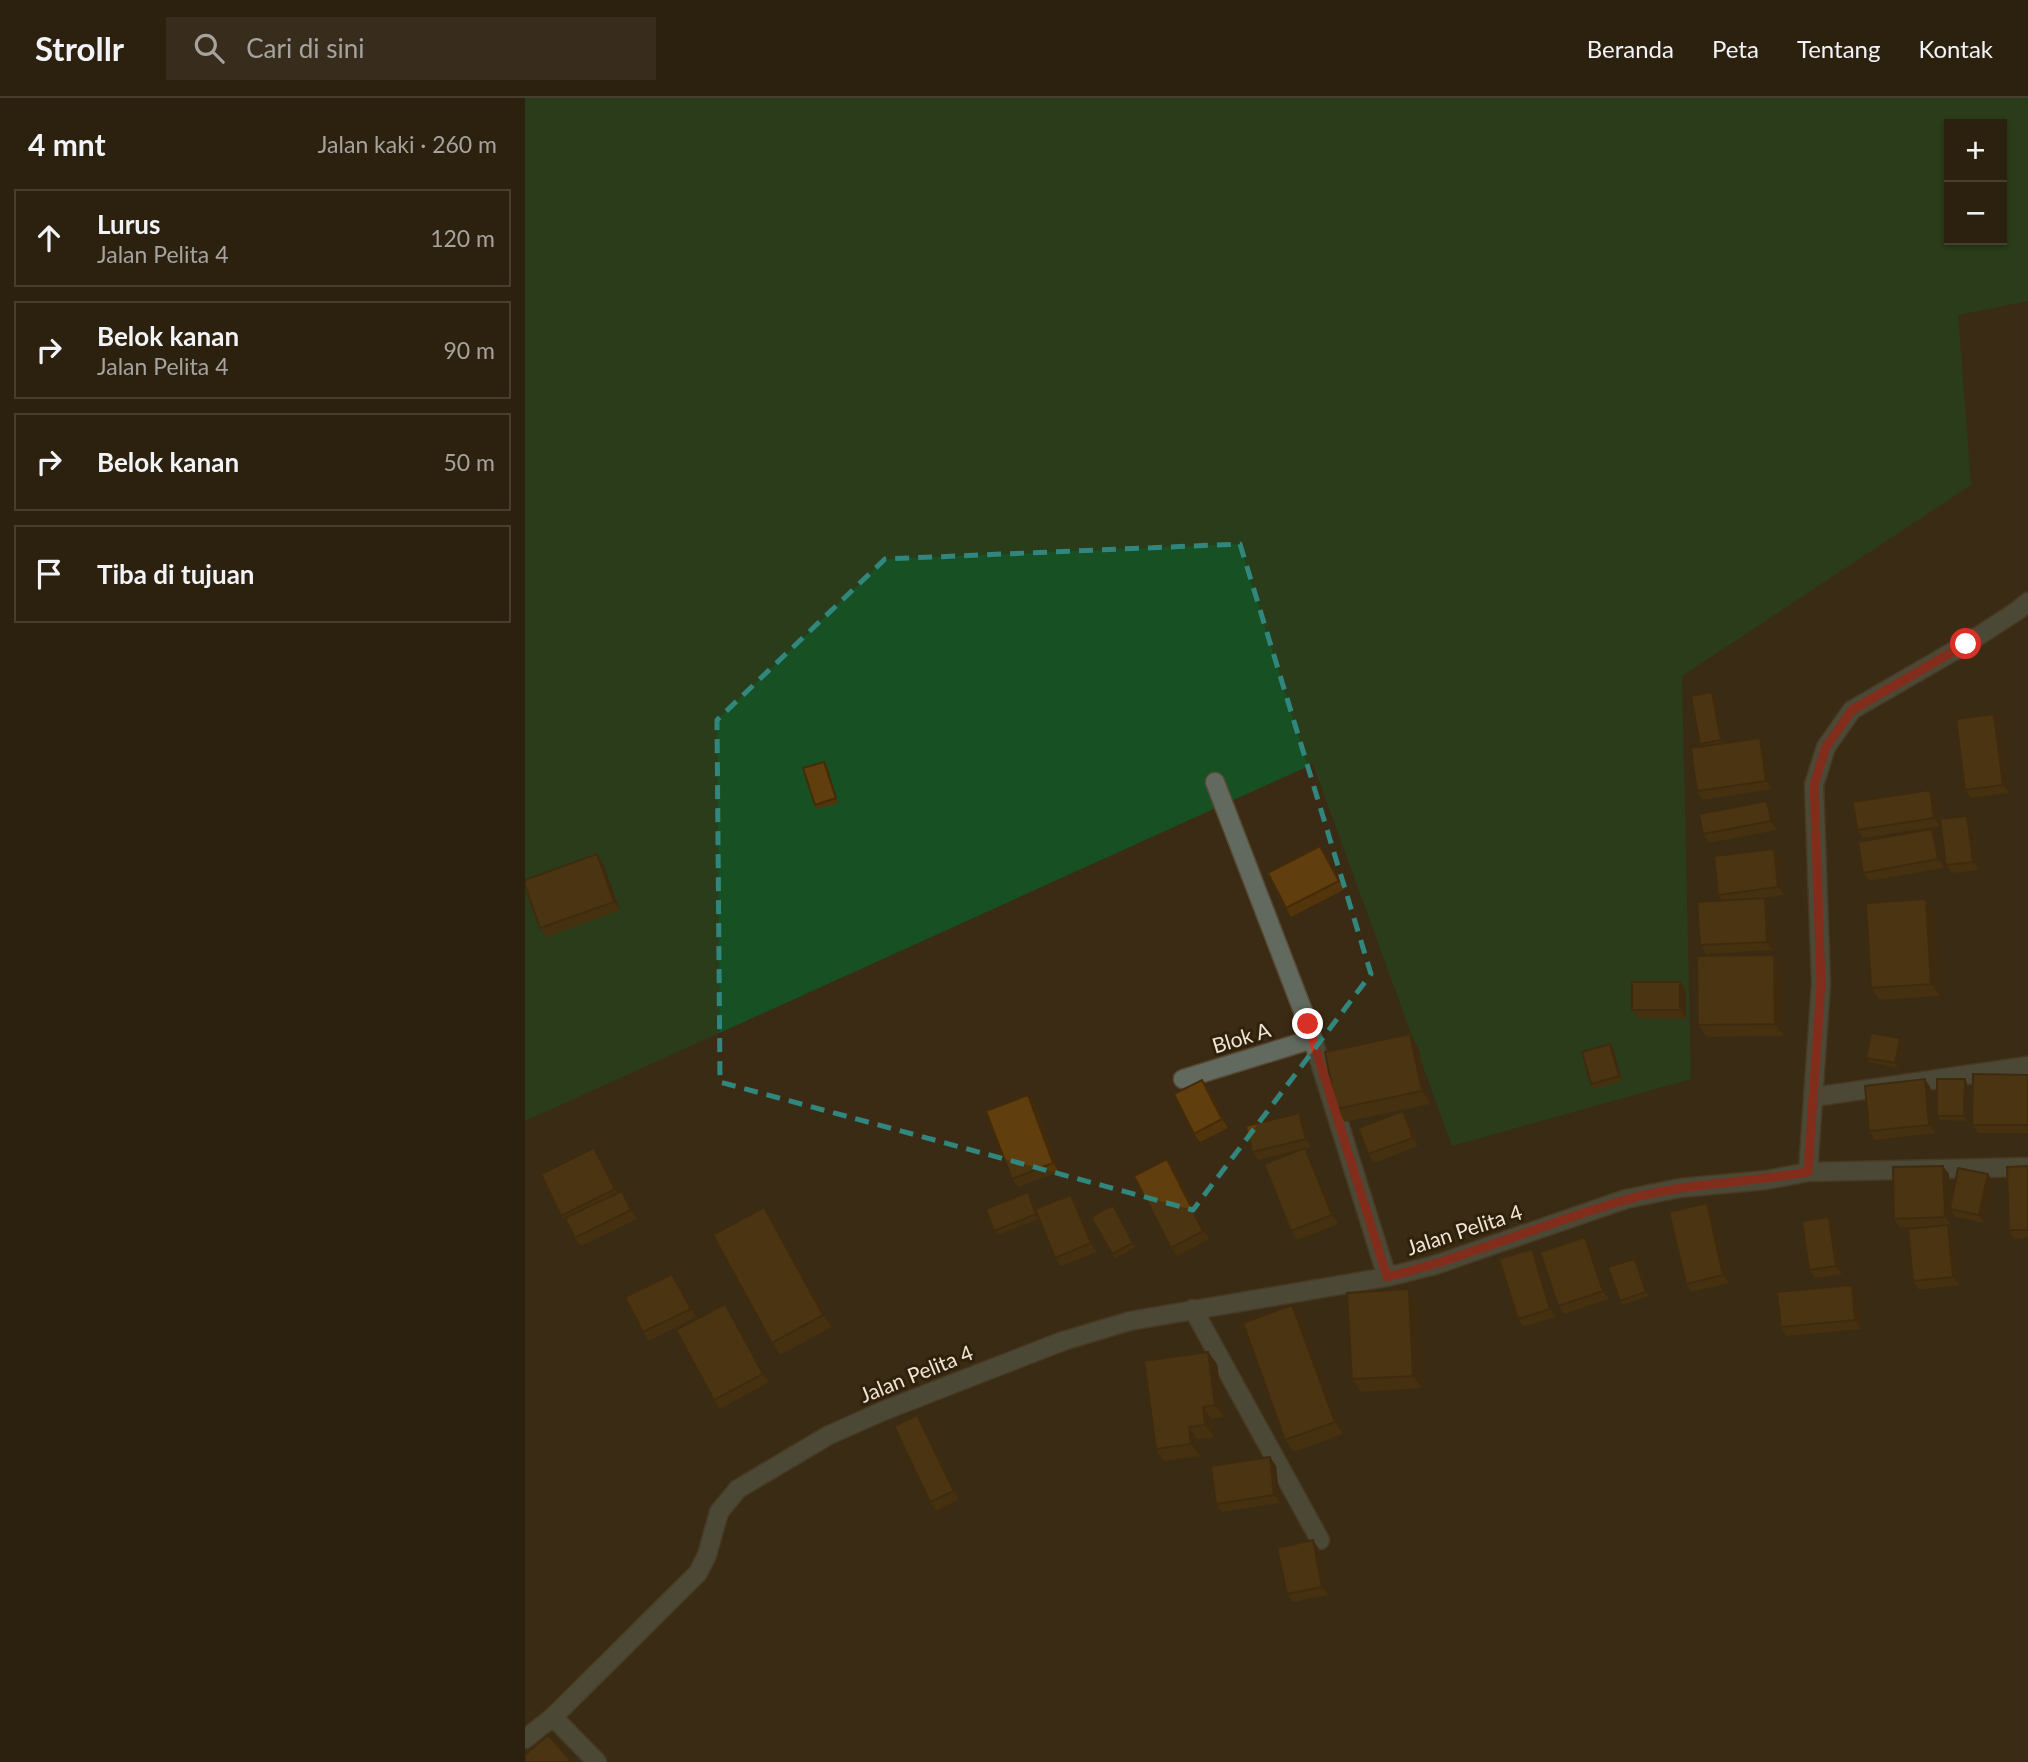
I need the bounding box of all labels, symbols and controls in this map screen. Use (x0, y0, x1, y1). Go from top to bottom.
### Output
search box (166, 17, 656, 80)
text: Strollr (35, 28, 124, 68)
icon: search (190, 29, 228, 67)
text: Cari di sini (246, 32, 365, 64)
text: Beranda (1587, 34, 1674, 63)
text: Peta (1712, 34, 1759, 63)
text: Tentang (1797, 34, 1880, 63)
text: Kontak (1918, 34, 1993, 63)
map controls (1944, 119, 2007, 245)
button: + (1944, 119, 2007, 182)
text: 4 mnt (28, 126, 106, 162)
text: Jalan kaki · 260 m (318, 130, 497, 158)
button: − (1944, 182, 2007, 245)
text: Lurus (97, 208, 160, 240)
icon: ahead (30, 219, 68, 257)
text: 120 m (430, 224, 495, 252)
text: Jalan Pelita 4 (97, 240, 228, 268)
text: Belok kanan (97, 320, 239, 352)
icon: right (30, 331, 68, 369)
text: 90 m (444, 336, 495, 364)
text: Jalan Pelita 4 (97, 352, 228, 380)
icon: right (30, 443, 68, 481)
text: Belok kanan (97, 446, 239, 478)
text: 50 m (444, 448, 495, 476)
icon: arrive (30, 555, 68, 593)
text: Tiba di tujuan (97, 558, 255, 590)
route start (1950, 628, 1981, 659)
route end (1292, 1008, 1323, 1039)
street label: Blok A (1209, 1016, 1274, 1058)
street label: Jalan Pelita 4 (1403, 1199, 1525, 1259)
street label: Jalan Pelita 4 (856, 1339, 976, 1407)

